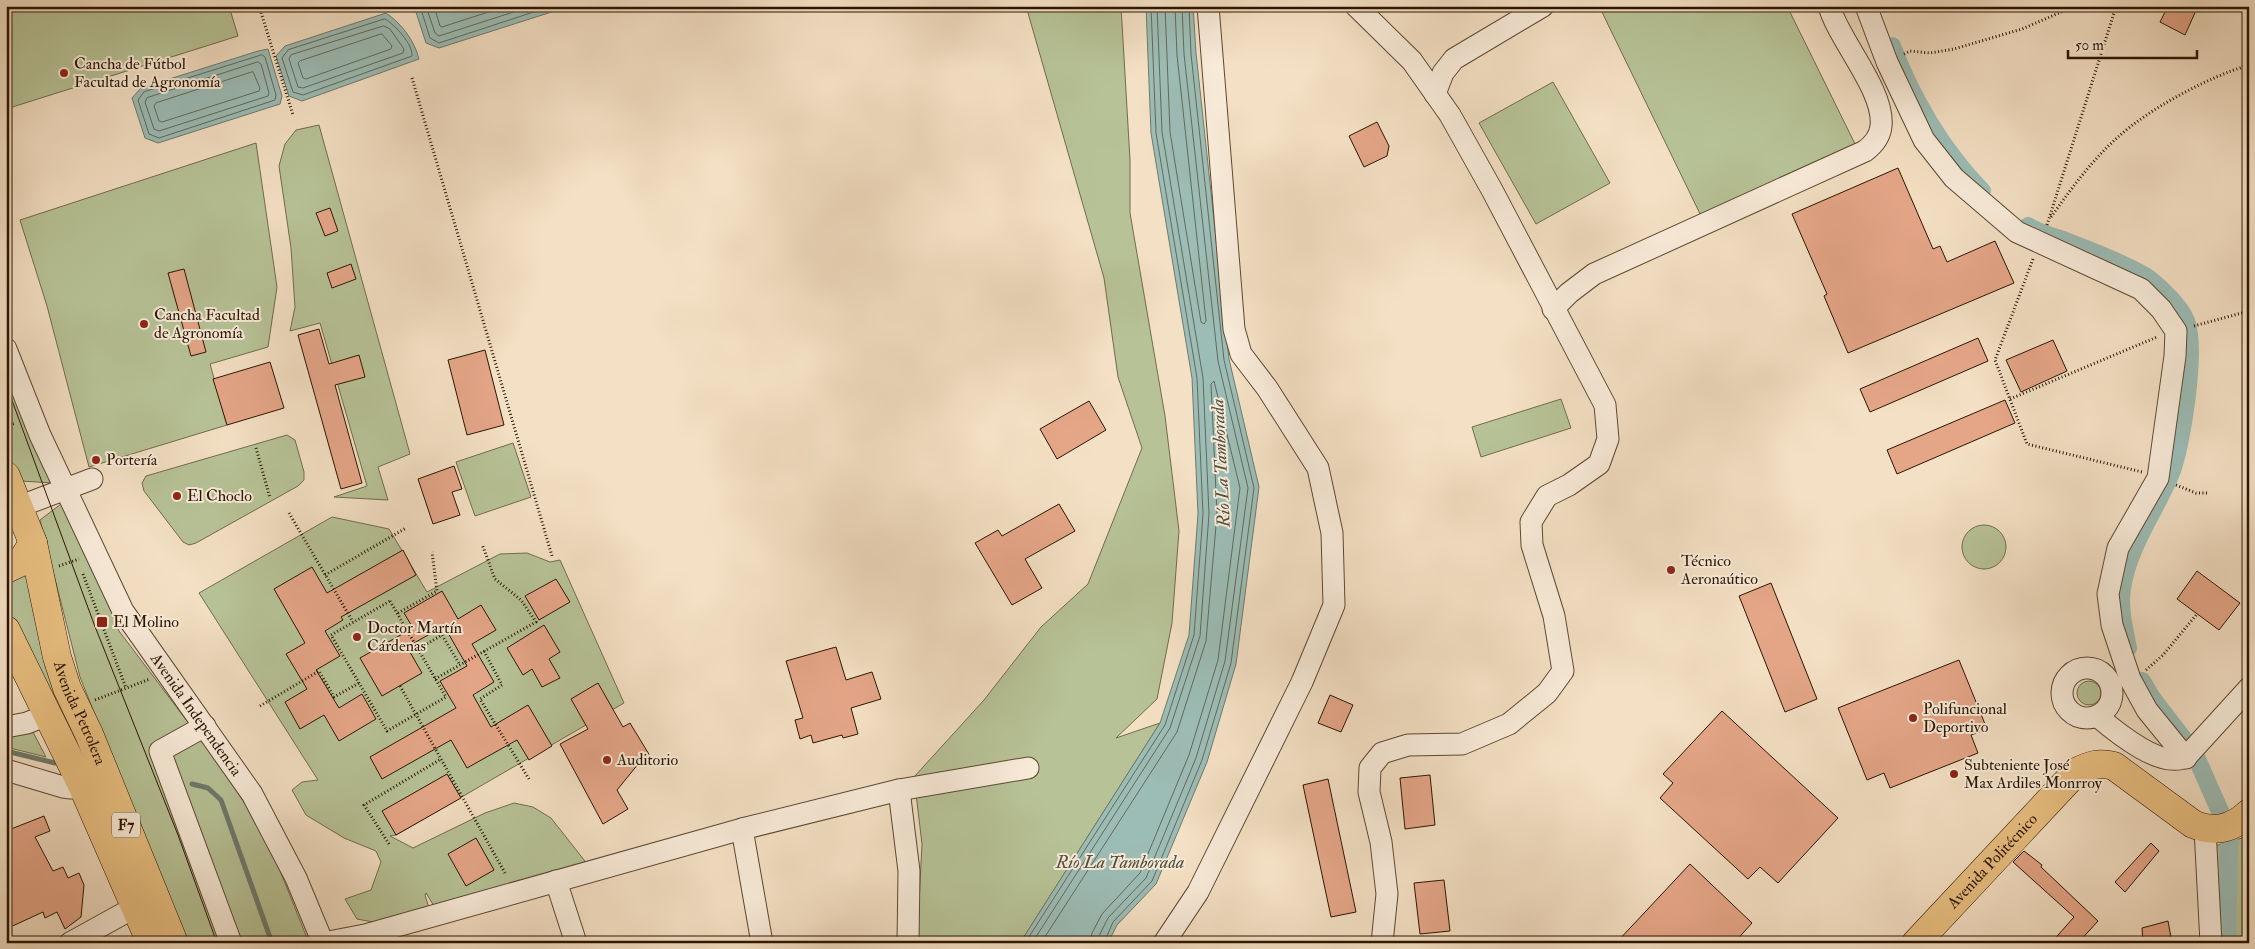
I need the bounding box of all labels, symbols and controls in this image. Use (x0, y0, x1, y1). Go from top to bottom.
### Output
scale bar (2068, 28, 2196, 60)
text: 50 m (2075, 36, 2104, 55)
place label: Cancha de Fútbol Facultad de Agronomía (74, 54, 221, 92)
marker: Cancha de Fútbol Facultad de Agronomía (58, 67, 70, 79)
place label: Cancha Facultad de Agronomía (154, 305, 260, 343)
marker: Cancha Facultad de Agronomía (138, 318, 150, 330)
water label: Río La Tamborada (1206, 398, 1236, 529)
place label: Portería (106, 450, 158, 470)
marker: Portería (90, 454, 102, 466)
place label: El Choclo (187, 486, 252, 506)
marker: El Choclo (171, 490, 183, 502)
place label: Técnico Aeronaútico (1680, 551, 1758, 589)
marker: Técnico Aeronaútico (1665, 564, 1677, 576)
place label: El Molino (113, 612, 179, 632)
marker: El Molino (95, 615, 109, 629)
place label: Doctor Martín Cárdenas (367, 618, 462, 656)
marker: Doctor Martín Cárdenas (351, 631, 363, 643)
street label: Avenida Independencia (145, 649, 247, 780)
street label: Avenida Petrolera (49, 657, 111, 768)
place label: Polifuncional Deportivo (1923, 699, 2007, 738)
marker: Polifuncional Deportivo (1907, 712, 1919, 724)
place label: Auditorio (616, 750, 678, 770)
marker: Auditorio (601, 754, 613, 766)
place label: Subteniente José Max Ardiles Monrroy (1964, 755, 2103, 793)
marker: Subteniente José Max Ardiles Monrroy (1948, 768, 1960, 780)
street label: Avenida Politécnico (1942, 809, 2042, 914)
road number: F7 (112, 812, 140, 838)
water label: Río La Tamborada (1055, 851, 1184, 874)

